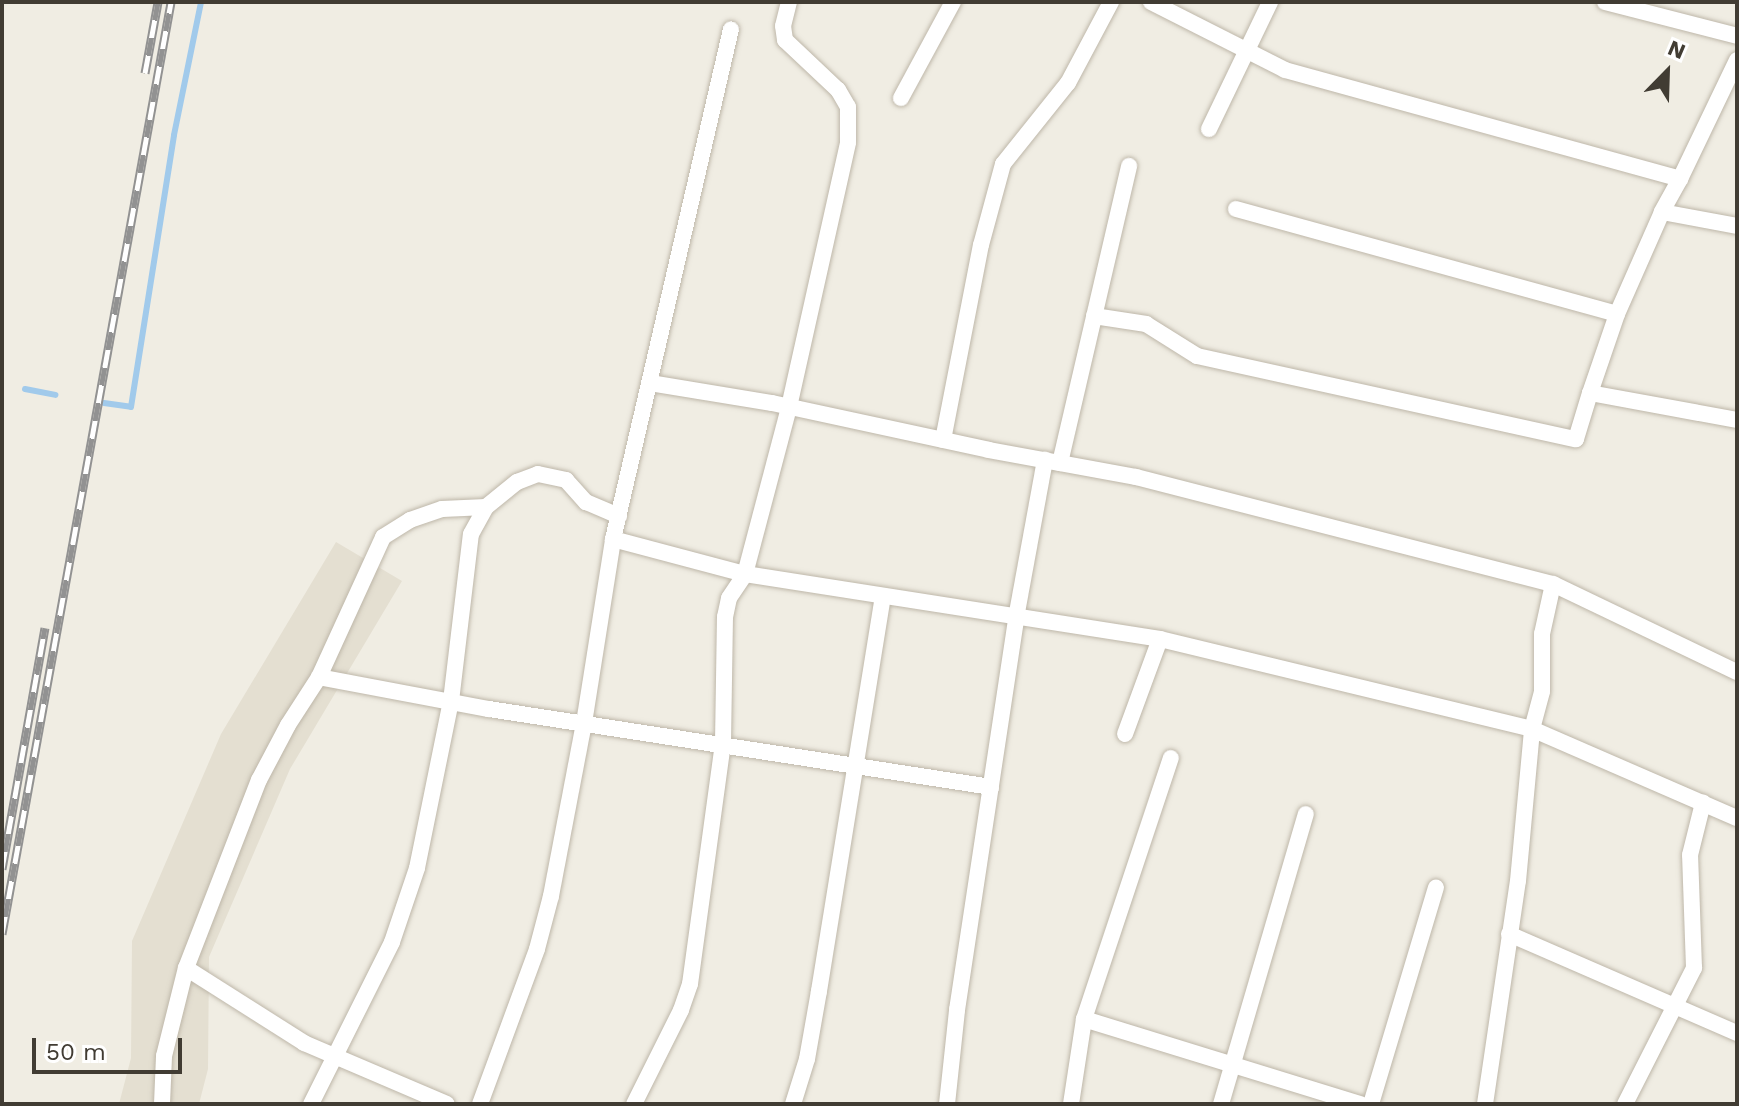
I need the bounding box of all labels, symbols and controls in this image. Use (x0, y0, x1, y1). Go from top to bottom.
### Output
north arrow (1627, 32, 1707, 112)
text: N (1664, 35, 1689, 64)
scale bar (36, 1022, 186, 1072)
text: 50 m (46, 1038, 106, 1066)

